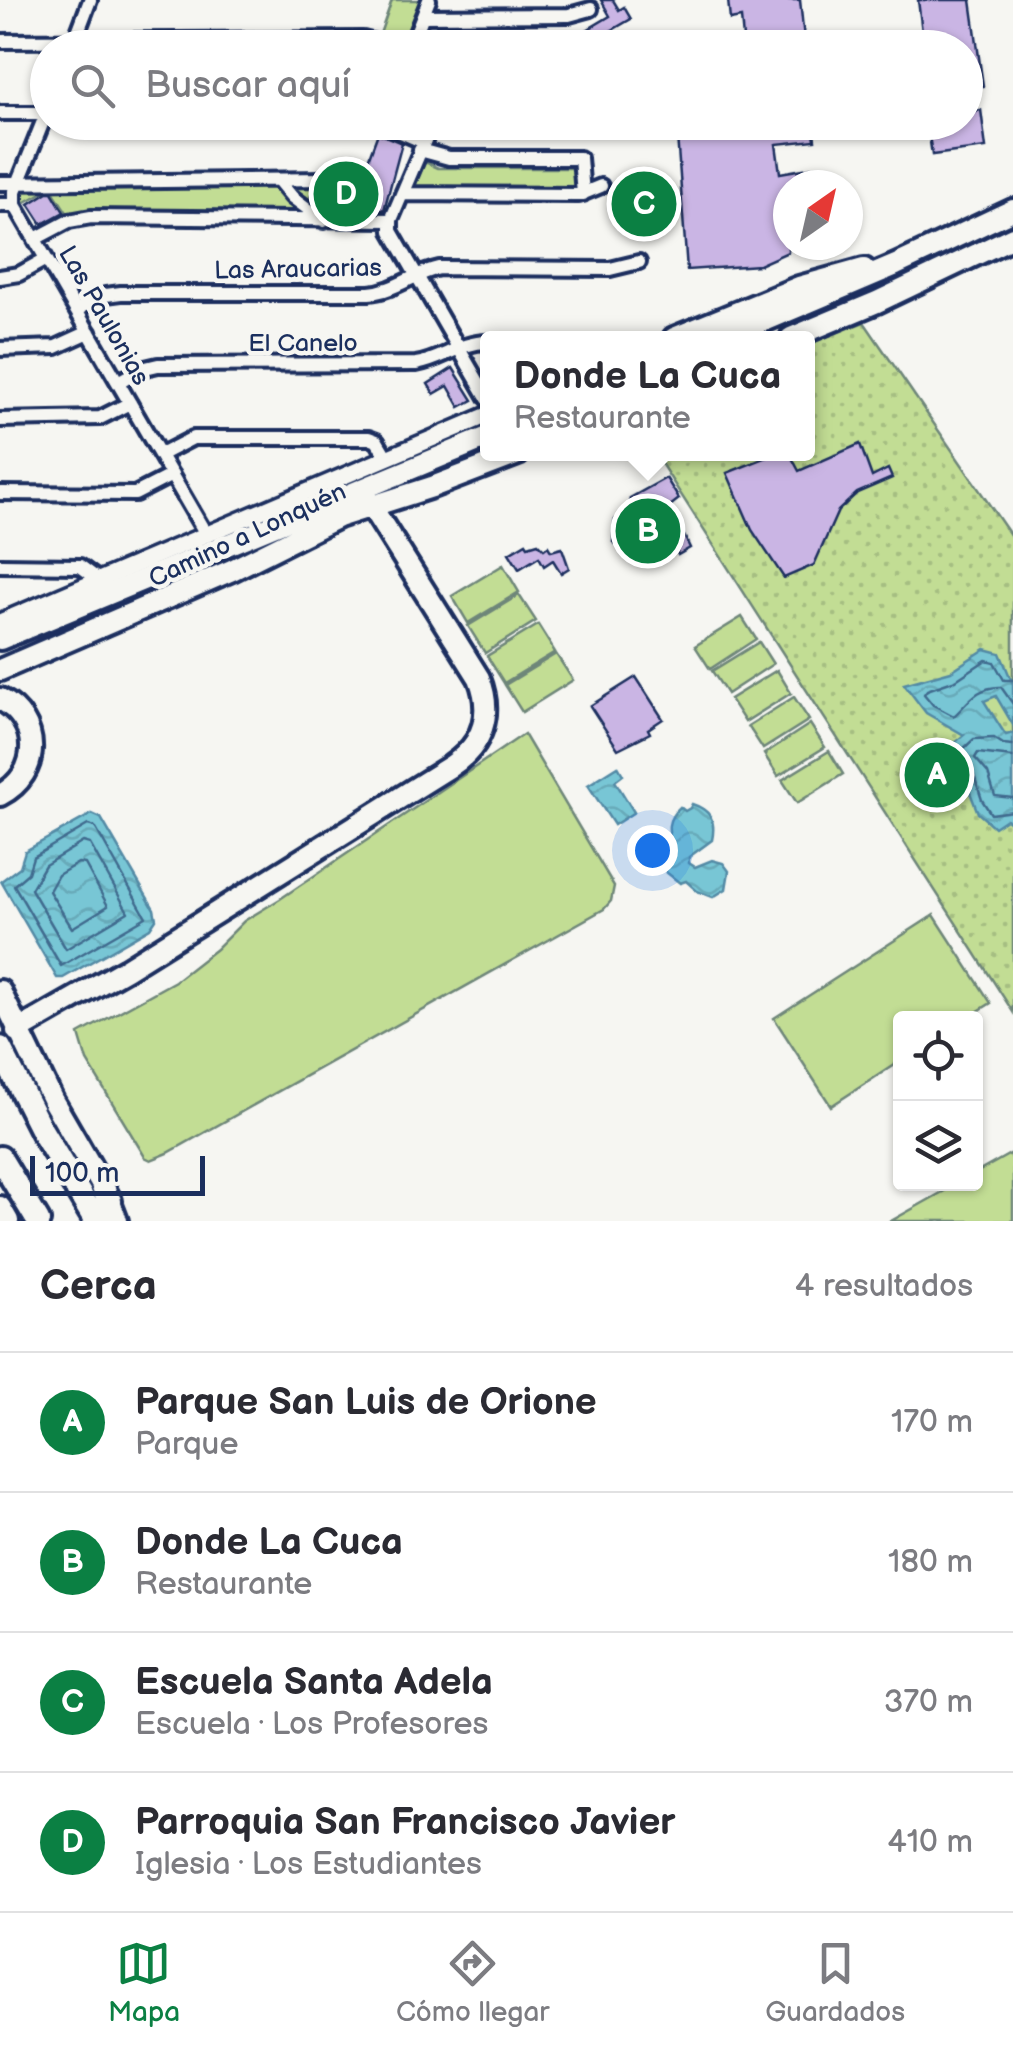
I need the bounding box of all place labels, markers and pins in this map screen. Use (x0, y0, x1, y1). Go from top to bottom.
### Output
pin: D (314, 156, 378, 232)
pin: C (612, 166, 676, 242)
pin: B (616, 494, 680, 568)
pin: A (904, 738, 970, 812)

